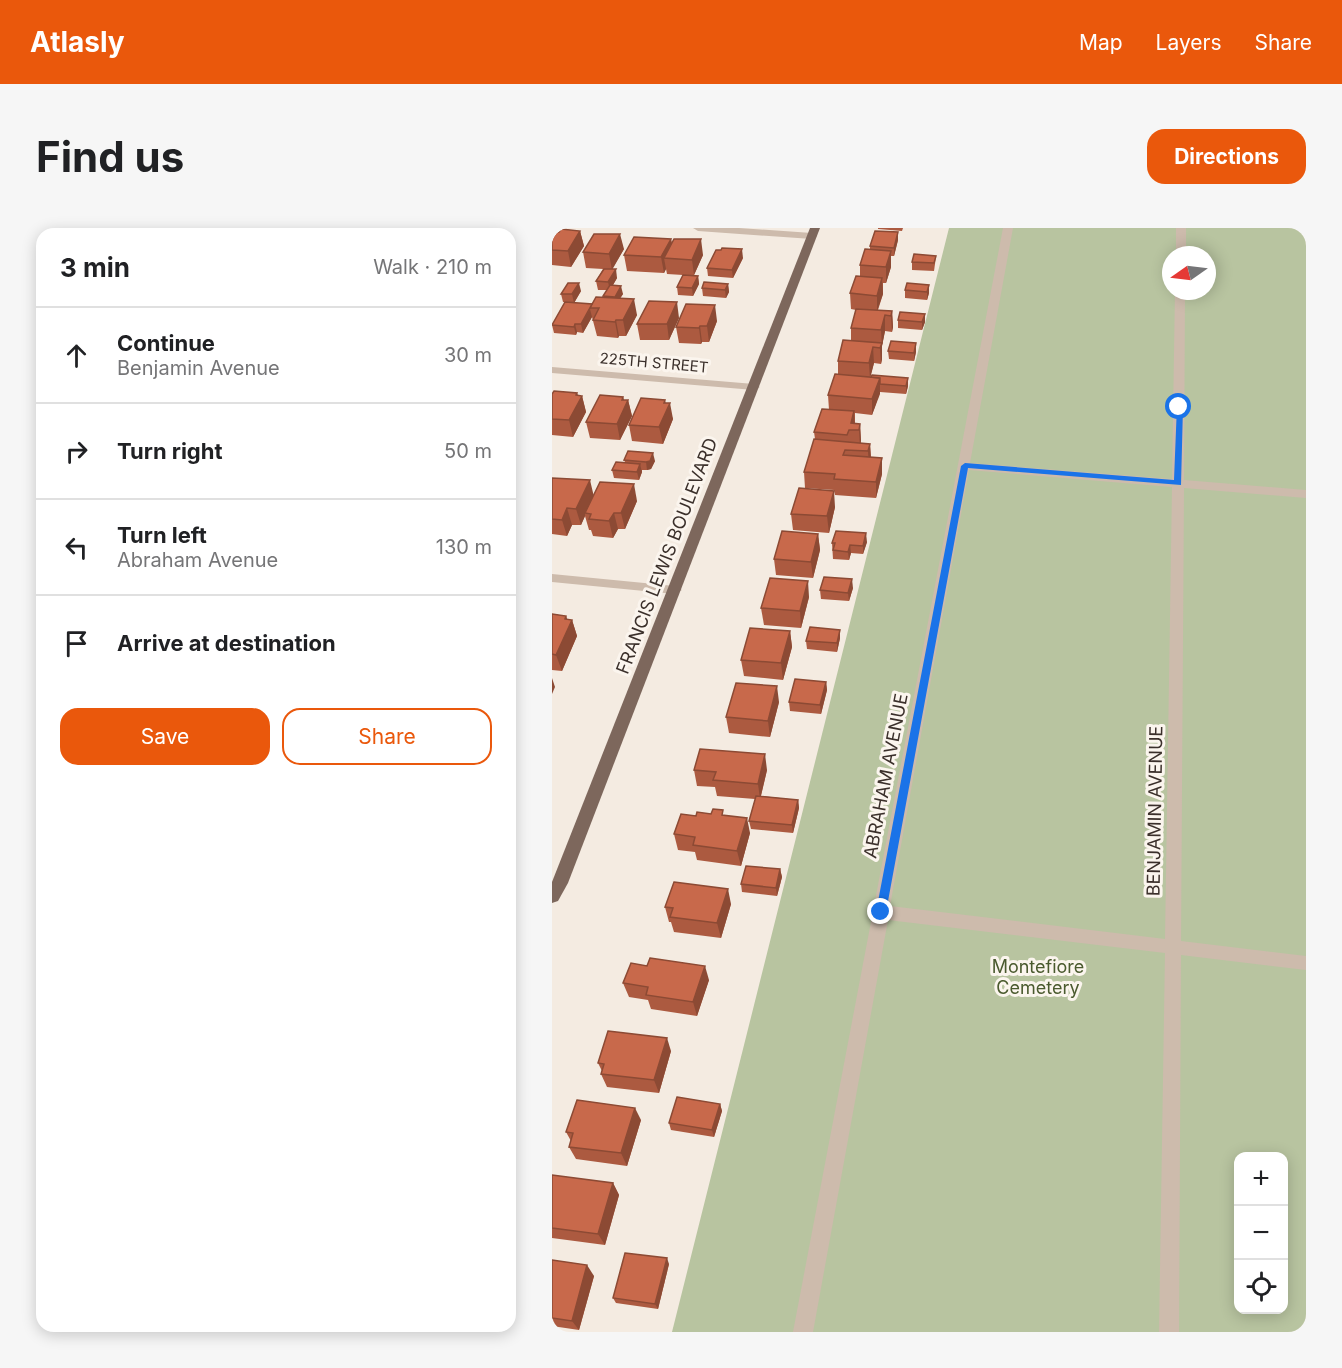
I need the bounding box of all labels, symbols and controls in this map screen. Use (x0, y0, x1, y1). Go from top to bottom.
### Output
text: Atlasly (30, 25, 125, 59)
text: Map (1079, 30, 1123, 55)
text: Layers (1156, 30, 1222, 55)
text: Share (1255, 30, 1312, 55)
button: Directions (1147, 129, 1306, 184)
text: Find us (36, 131, 184, 182)
north arrow (1162, 246, 1216, 300)
text: 3 min (60, 252, 130, 283)
text: Walk · 210 m (373, 255, 492, 279)
text: Continue (117, 330, 215, 356)
icon: ahead (60, 339, 93, 372)
text: 30 m (444, 343, 492, 367)
street label: 225TH STREET (599, 348, 709, 377)
text: Benjamin Avenue (117, 356, 280, 380)
route start (1165, 393, 1191, 419)
icon: right (60, 435, 93, 468)
street label: FRANCIS LEWIS BOULEVARD (612, 435, 721, 677)
text: Turn right (117, 438, 223, 464)
text: 50 m (444, 439, 492, 463)
text: Turn left (117, 522, 207, 548)
icon: left (60, 531, 93, 564)
text: 130 m (436, 535, 492, 559)
text: Abraham Avenue (117, 548, 278, 572)
icon: arrive (60, 627, 93, 660)
text: Arrive at destination (117, 630, 336, 656)
street label: ABRAHAM AVENUE (859, 692, 912, 860)
button: Save (60, 708, 270, 765)
button: Share (282, 708, 492, 765)
street label: BENJAMIN AVENUE (1143, 726, 1166, 896)
route end (867, 898, 893, 924)
park label: Montefiore Cemetery (992, 956, 1084, 998)
map controls (1234, 1152, 1288, 1314)
button: + (1234, 1152, 1288, 1206)
button: − (1234, 1206, 1288, 1260)
button: locate (1234, 1260, 1288, 1314)

